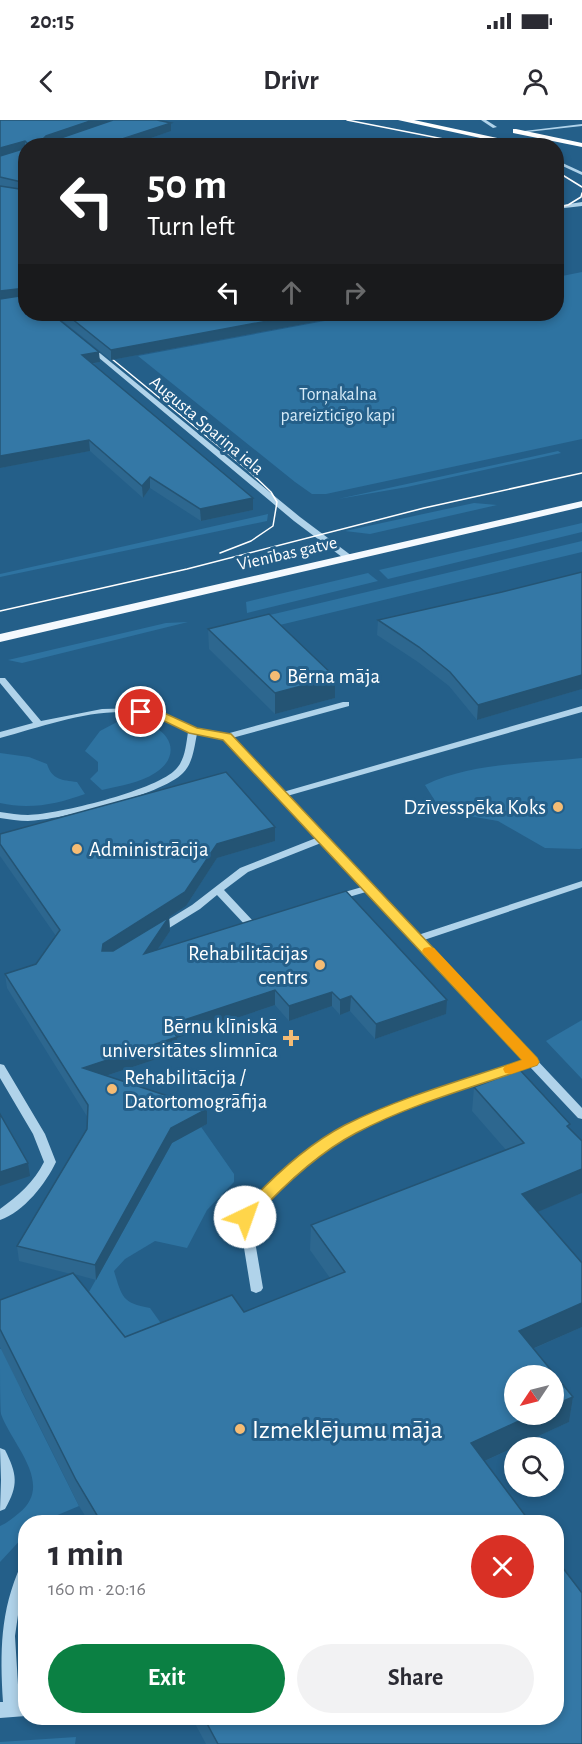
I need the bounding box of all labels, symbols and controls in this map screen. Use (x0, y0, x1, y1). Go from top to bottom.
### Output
text: 20:15 (30, 10, 74, 32)
icon: back (30, 65, 63, 98)
icon: person (519, 65, 552, 98)
text: Drivr (263, 67, 319, 94)
icon: left (48, 162, 126, 240)
text: 50 m (147, 164, 227, 206)
text: Turn left (147, 213, 235, 240)
icon: left (212, 276, 245, 309)
icon: ahead (275, 276, 308, 309)
icon: right (338, 276, 371, 309)
street label: Augusta Spariņa iela (145, 373, 267, 479)
park label: Torņakalna pareizticīgo kapi (281, 386, 395, 425)
street label: Vienības gatve (236, 534, 339, 574)
place label: Bērna māja (287, 666, 381, 687)
marker: Bērna māja (268, 669, 282, 683)
pin (115, 686, 166, 737)
icon: arrive (124, 695, 157, 728)
place label: Dzīvesspēka Koks (404, 797, 546, 818)
marker: Dzīvesspēka Koks (551, 800, 565, 814)
place label: Administrācija (89, 839, 209, 860)
marker: Administrācija (70, 842, 84, 856)
place label: Rehabilitācijas centrs (188, 943, 308, 988)
marker: Rehabilitācijas centrs (313, 958, 327, 972)
place label: Bērnu klīniskā universitātes slimnīca (102, 1016, 278, 1061)
marker: Bērnu klīniskā universitātes slimnīca (282, 1029, 300, 1047)
place label: Rehabilitācija / Datortomogrāfija (124, 1067, 268, 1112)
marker: Rehabilitācija / Datortomogrāfija (105, 1082, 119, 1096)
position arrow (213, 1185, 277, 1249)
north arrow (504, 1365, 564, 1425)
map controls (504, 1365, 564, 1497)
place label: Izmeklējumu māja (252, 1417, 443, 1443)
marker: Izmeklējumu māja (233, 1422, 247, 1436)
button: search (504, 1437, 564, 1497)
button: close (471, 1535, 534, 1598)
text: 1 min (48, 1536, 124, 1572)
text: 160 m · 20:16 (48, 1579, 146, 1599)
button: Exit (48, 1644, 285, 1713)
button: Share (297, 1644, 534, 1713)

